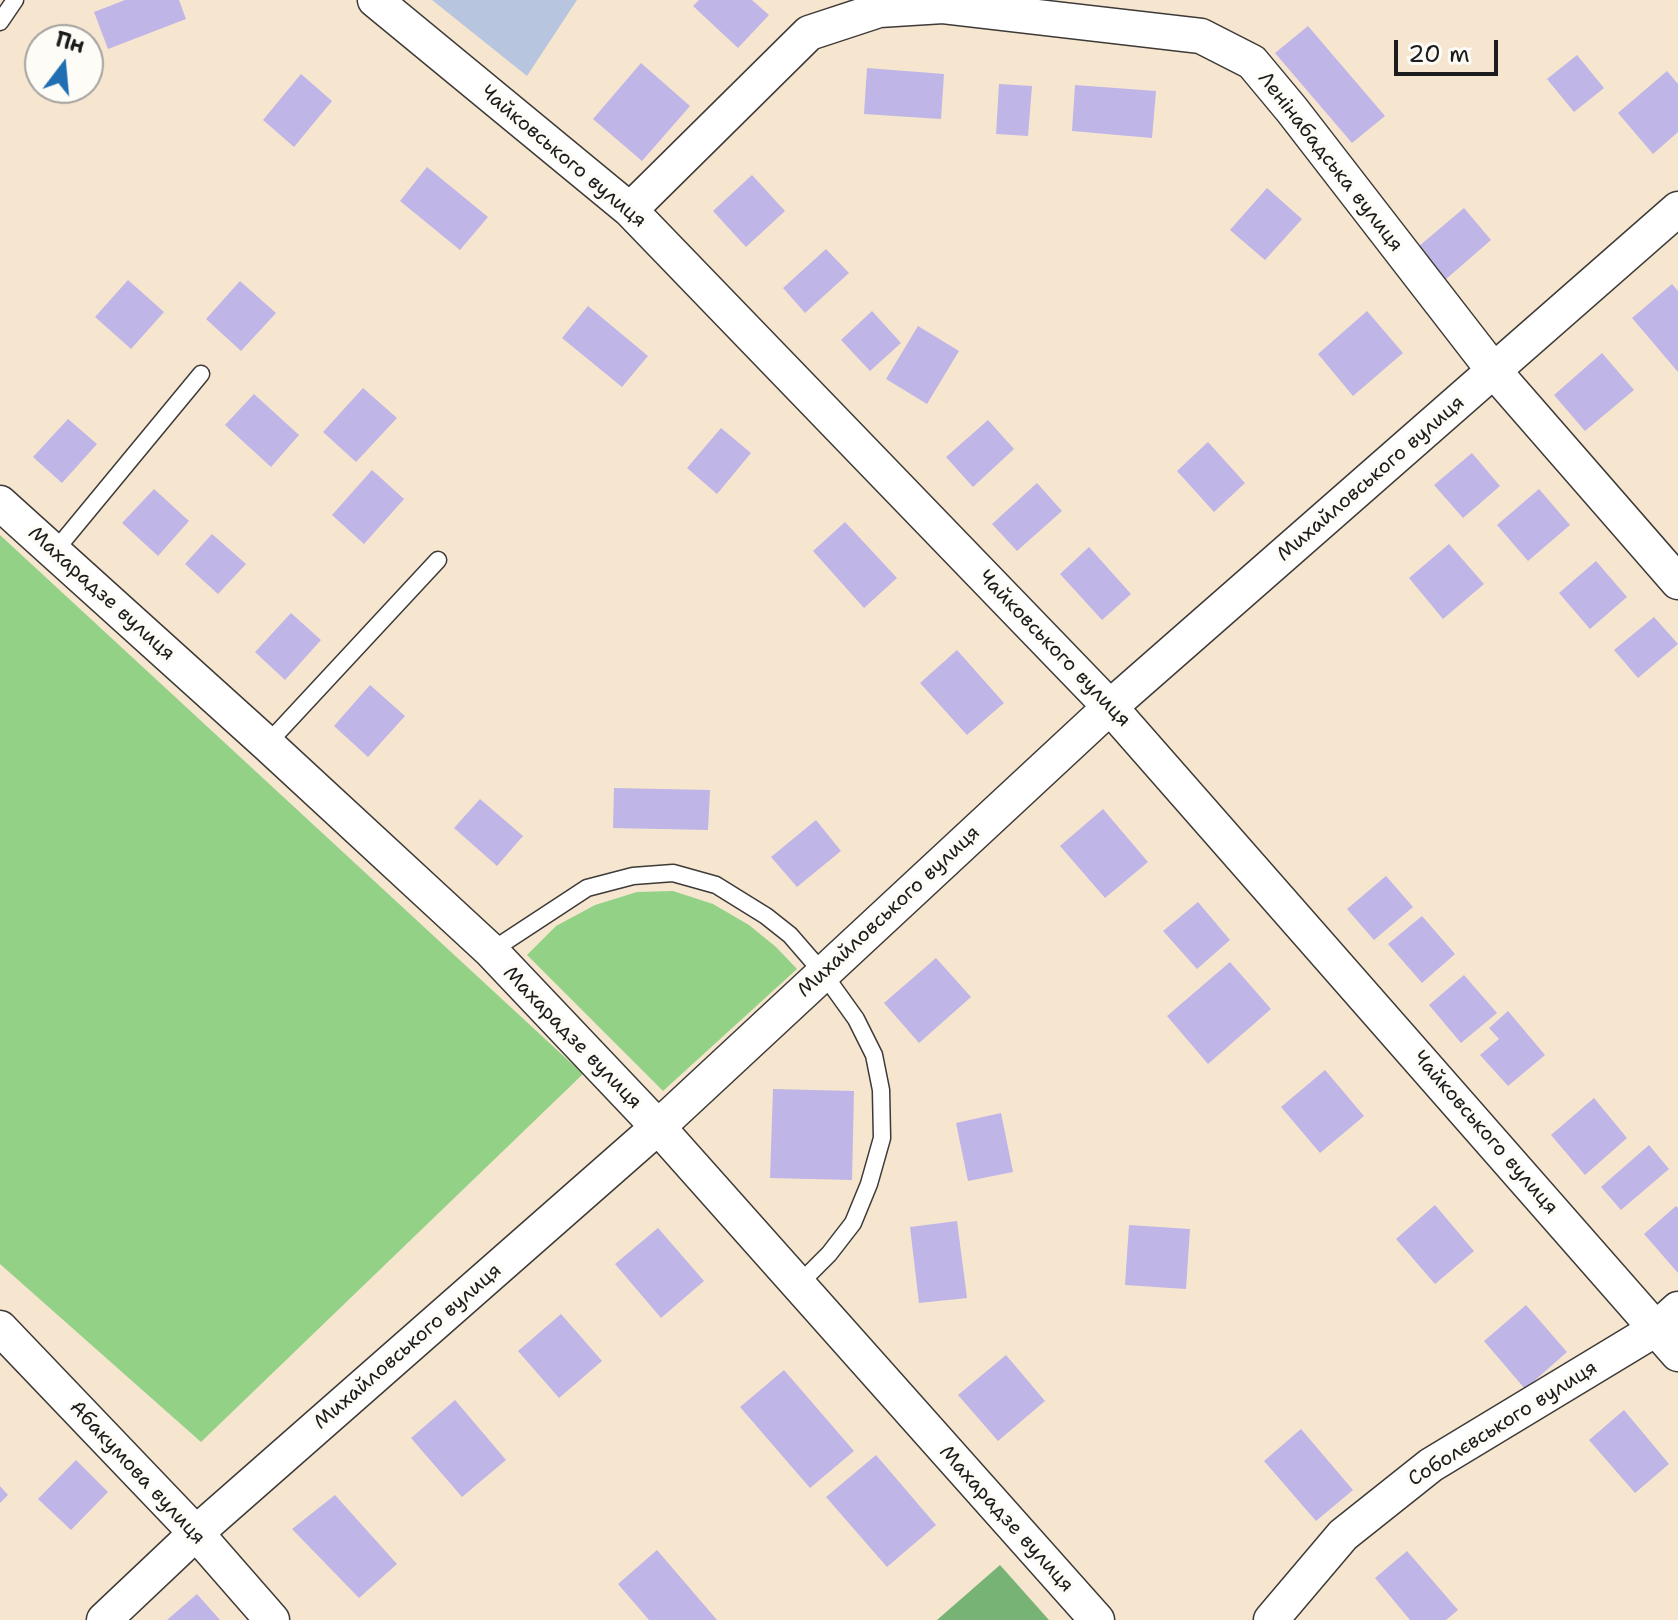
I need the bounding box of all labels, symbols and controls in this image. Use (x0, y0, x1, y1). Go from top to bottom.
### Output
north arrow (24, 24, 104, 104)
text: Пн (52, 24, 88, 60)
scale bar (1398, 24, 1502, 74)
text: 20 m (1408, 38, 1470, 70)
street label: Ленінабадська вулиця (1252, 67, 1408, 257)
street label: Чайковського вулиця (475, 81, 651, 233)
street label: Михайловського вулиця (1272, 391, 1470, 567)
street label: Махарадзе вулиця (23, 522, 179, 666)
street label: Чайковського вулиця (973, 566, 1135, 732)
street label: Михайловського вулиця (793, 821, 985, 1003)
street label: Махарадзе вулиця (498, 962, 646, 1114)
street label: Чайковського вулиця (1407, 1046, 1563, 1220)
street label: Михайловського вулиця (309, 1259, 507, 1435)
street label: Соболєвського вулиця (1404, 1356, 1602, 1492)
street label: Абакумова вулиця (64, 1396, 210, 1550)
street label: Махарадзе вулиця (934, 1441, 1078, 1597)

